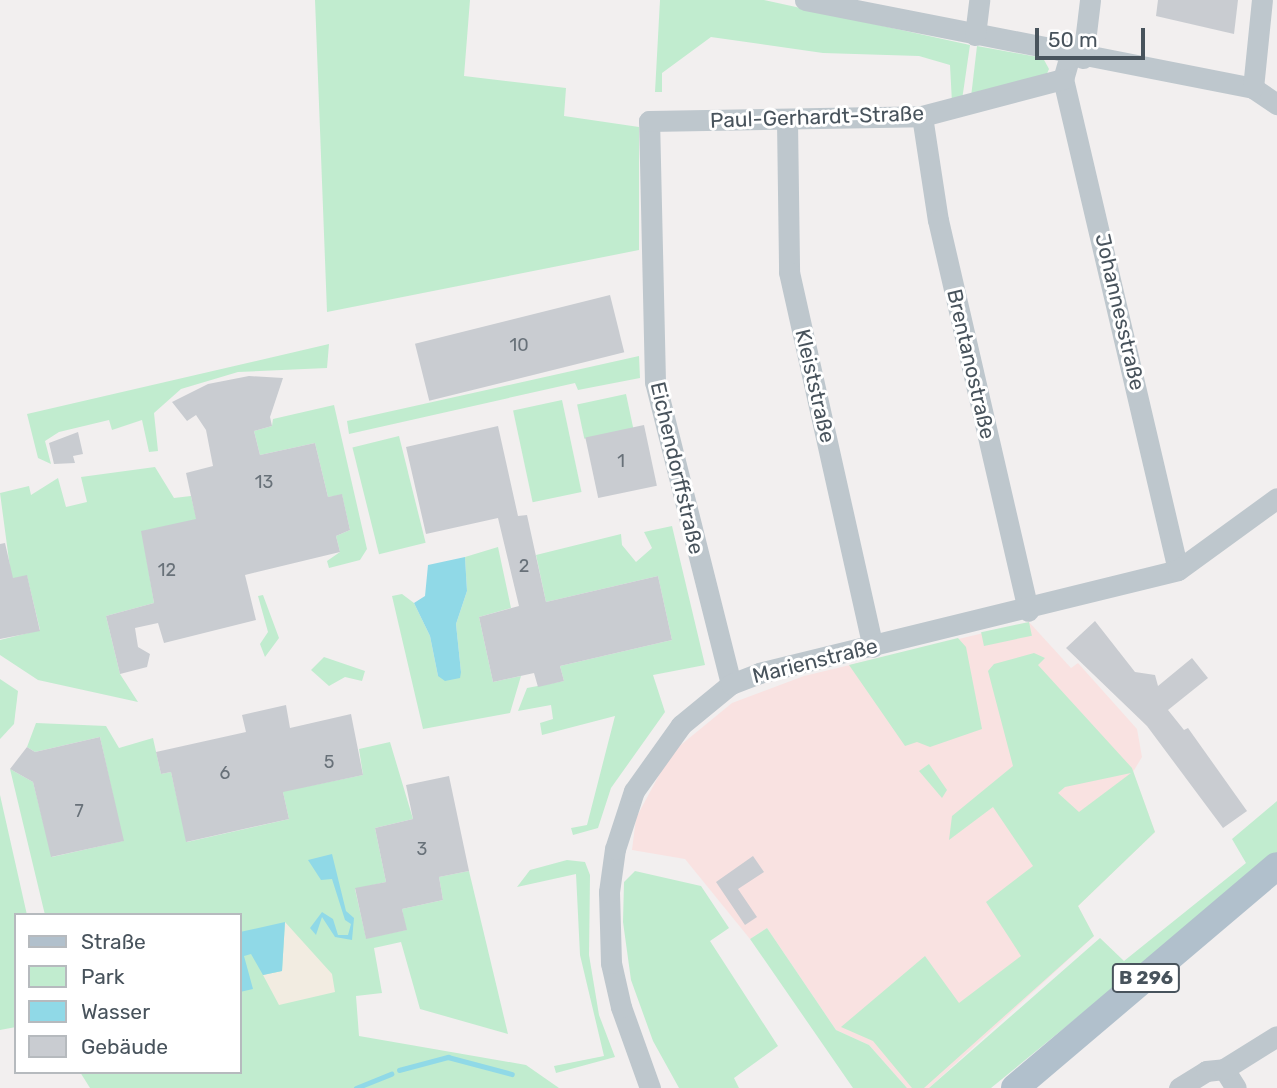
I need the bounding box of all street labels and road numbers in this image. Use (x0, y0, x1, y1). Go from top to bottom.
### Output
street label: Paul-Gerhardt-Straße (710, 101, 924, 133)
street label: Johannesstraße (1090, 231, 1150, 393)
street label: Brentanostraße (941, 287, 1001, 441)
street label: Kleiststraße (790, 327, 840, 445)
street label: Eichendorffstraße (645, 379, 709, 557)
street label: Marienstraße (750, 633, 880, 689)
road number: B 296 (1111, 962, 1181, 994)

